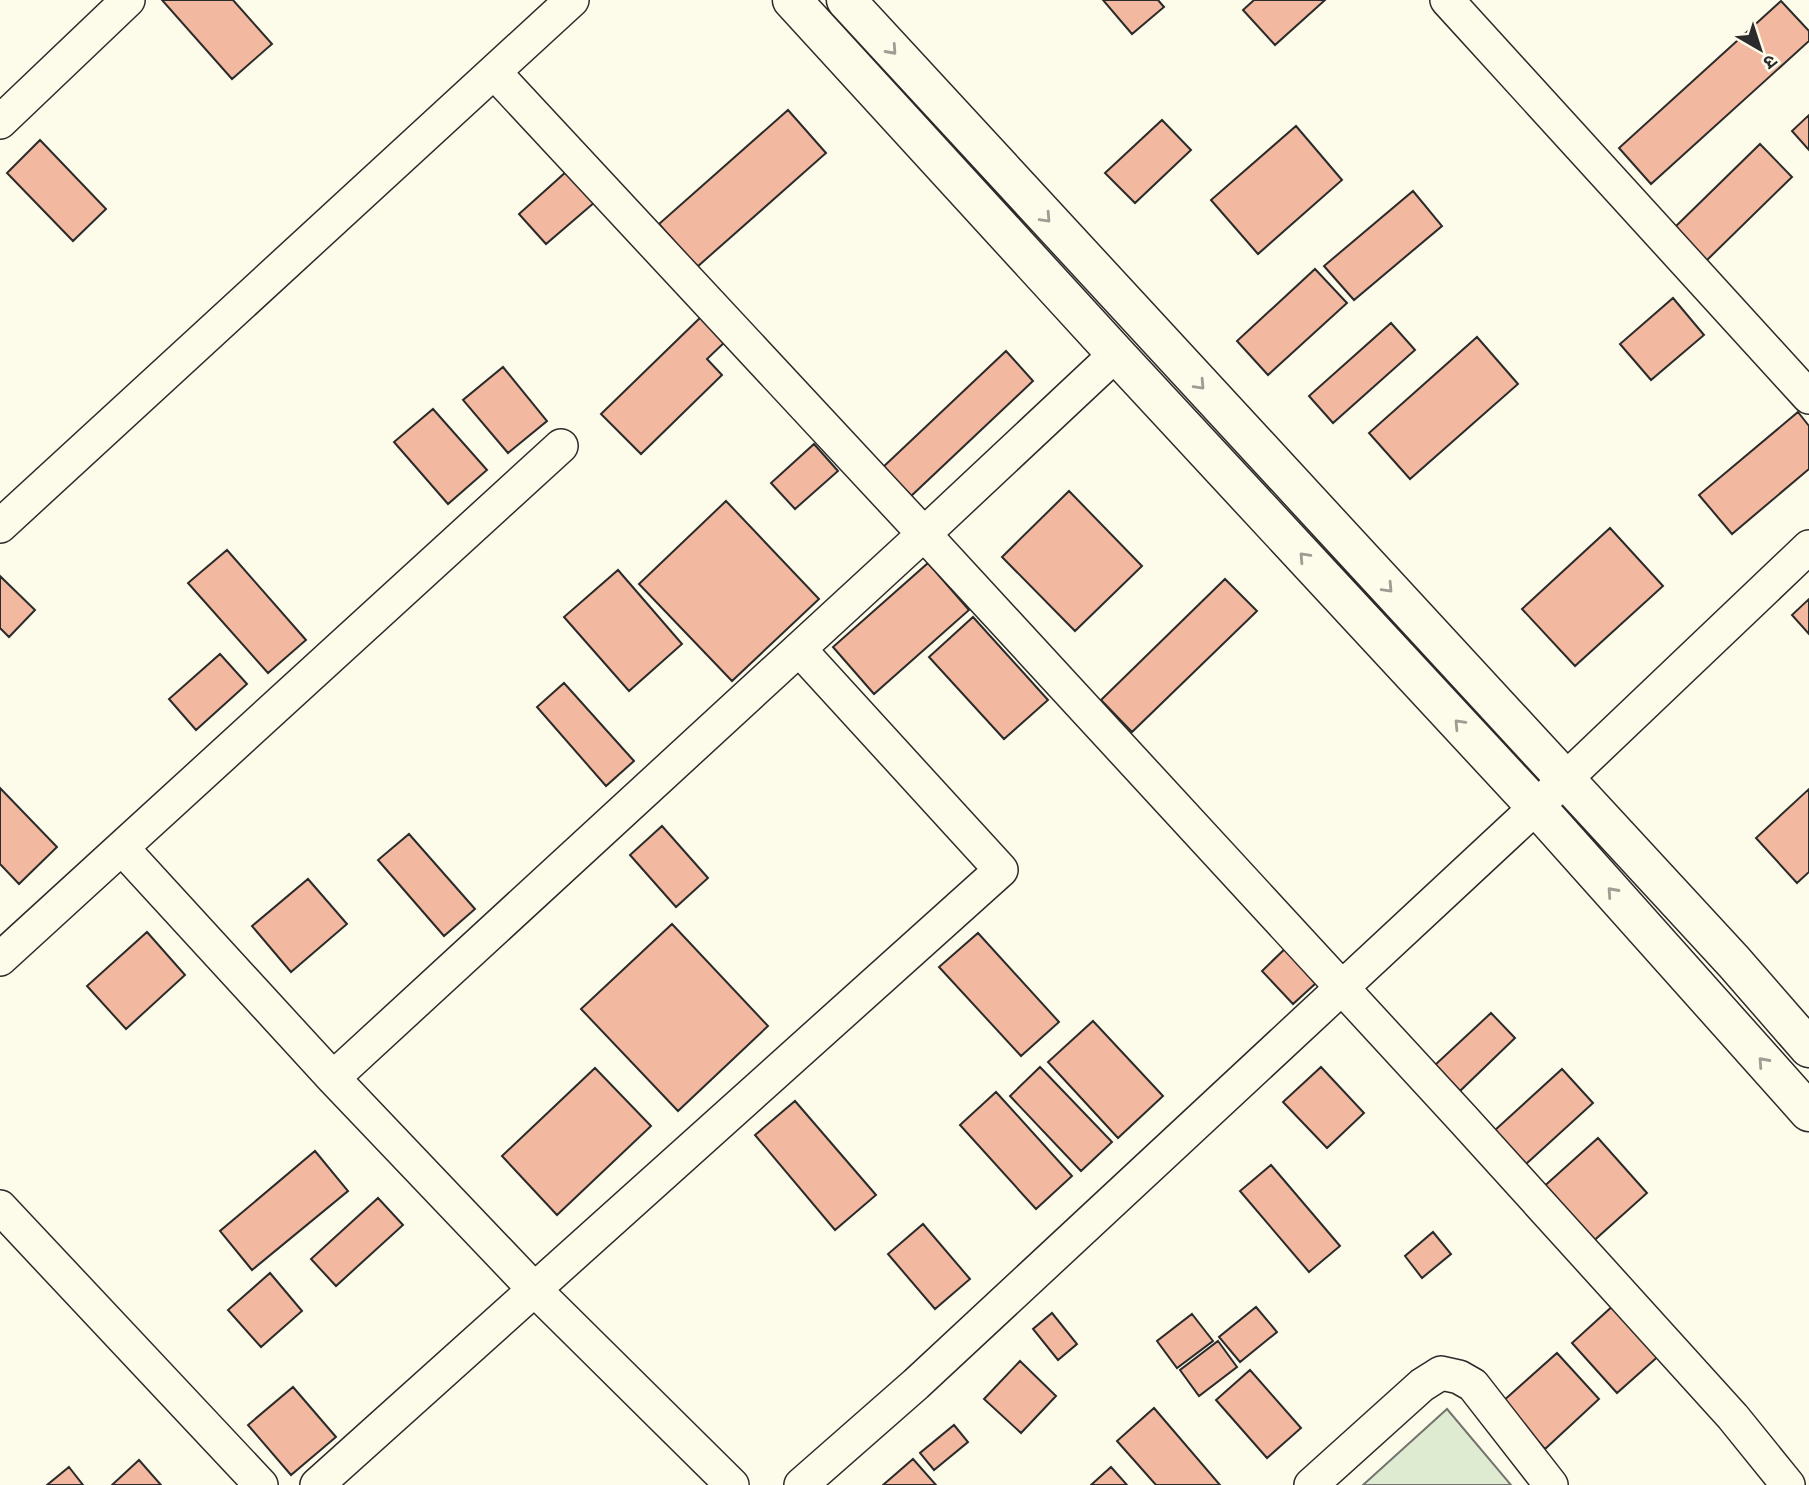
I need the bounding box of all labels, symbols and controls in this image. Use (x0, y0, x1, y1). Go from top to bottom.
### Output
north arrow (1725, 14, 1795, 84)
one-way arrow (884, 42, 897, 55)
text: उ (1758, 49, 1782, 75)
one-way arrow (1038, 210, 1050, 223)
one-way arrow (1192, 377, 1205, 390)
one-way arrow (1300, 552, 1312, 565)
one-way arrow (1380, 580, 1392, 593)
one-way arrow (1454, 719, 1467, 732)
one-way arrow (1608, 887, 1620, 900)
one-way arrow (1759, 1057, 1772, 1070)

